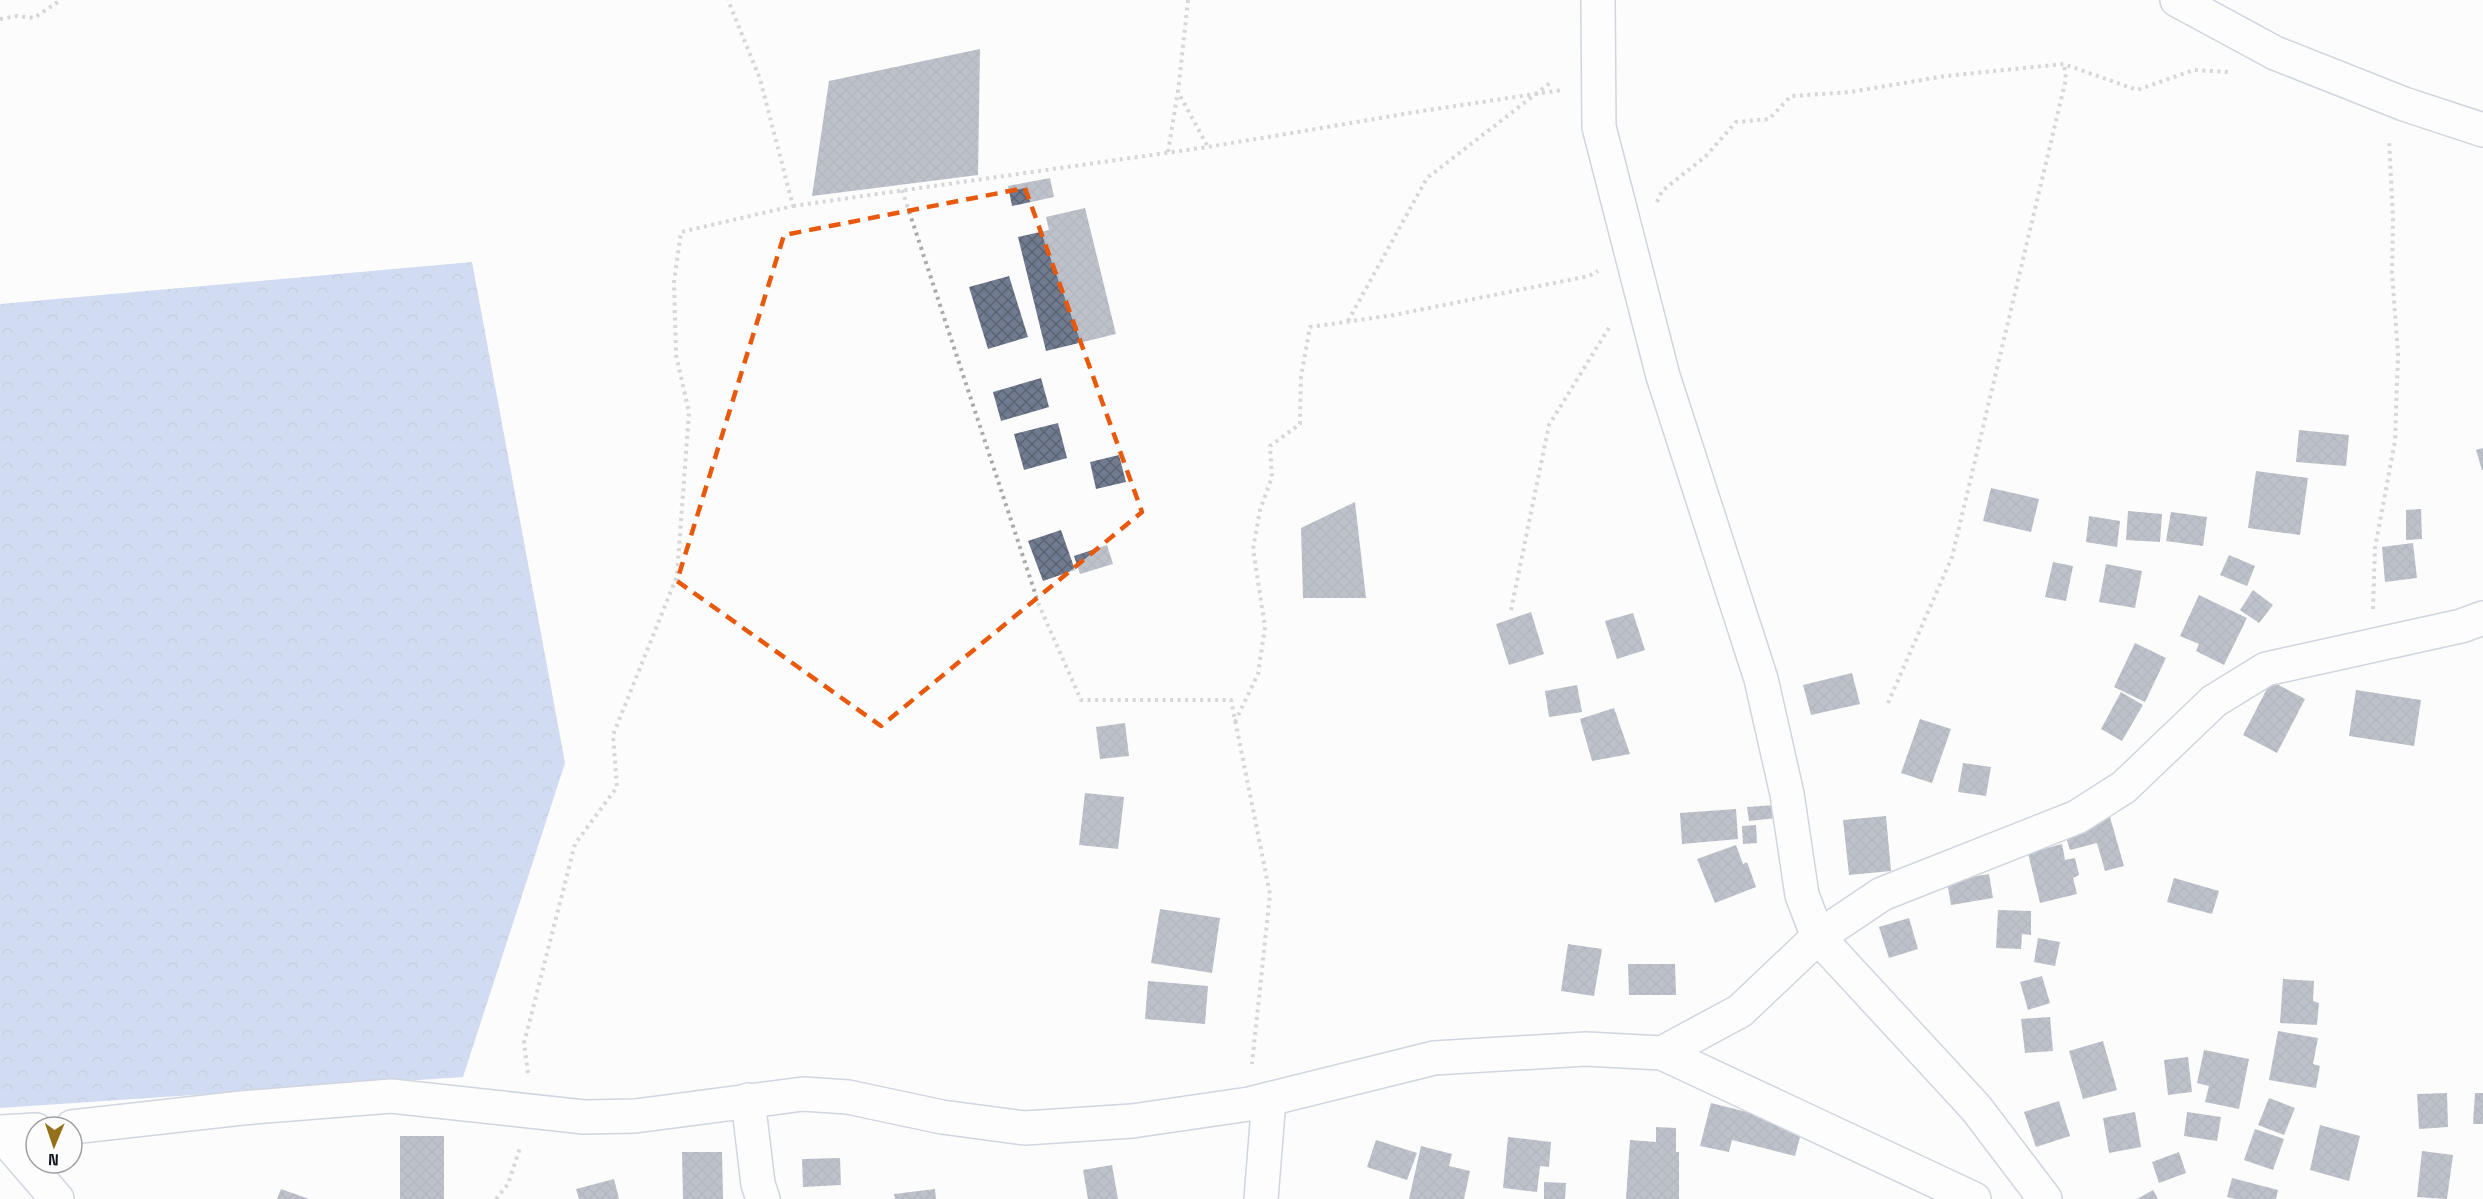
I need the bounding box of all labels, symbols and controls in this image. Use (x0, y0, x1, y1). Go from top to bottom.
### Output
north arrow (24, 1115, 84, 1175)
text: N (48, 1149, 59, 1170)

